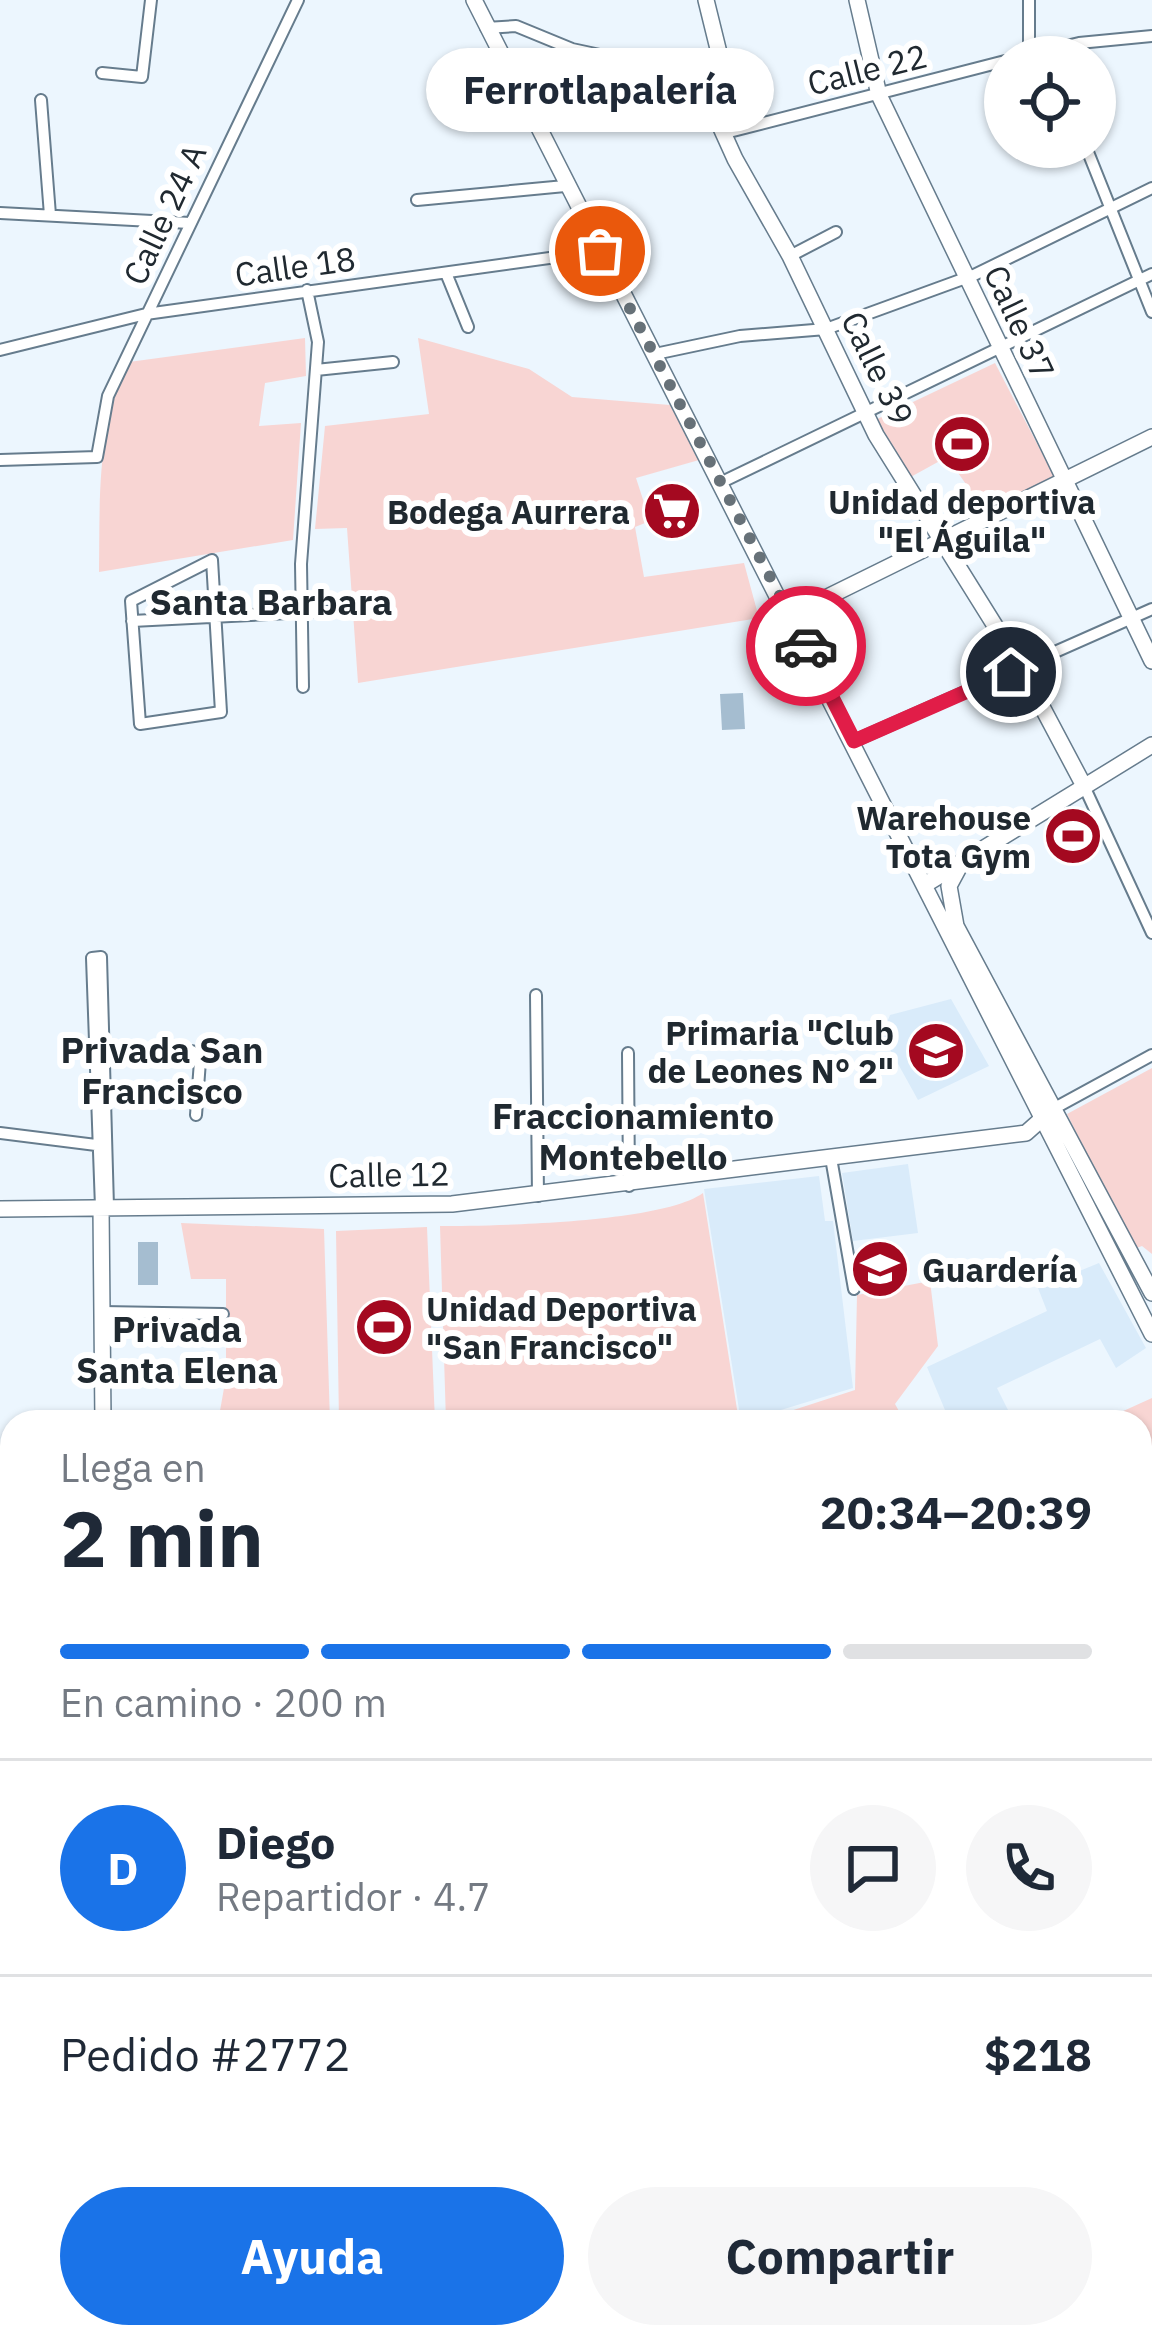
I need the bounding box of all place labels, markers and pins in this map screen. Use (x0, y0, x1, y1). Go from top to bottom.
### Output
callout: Ferrotlapalería (426, 47, 774, 131)
pin (549, 200, 651, 302)
sports icon: Unidad deportiva "El Águila" (931, 413, 993, 475)
supermarket icon: Bodega Aurrera (641, 480, 703, 542)
place label: Unidad deportiva "El Águila" (828, 480, 1096, 561)
place label: Bodega Aurrera (387, 490, 630, 533)
pin (960, 621, 1062, 723)
place label: Warehouse Tota Gym (856, 796, 1031, 877)
sports icon: Warehouse Tota Gym (1042, 805, 1104, 867)
place label: Primaria "Club de Leones N° 2" (647, 1011, 894, 1092)
school or university icon: Primaria "Club de Leones N° 2" (905, 1020, 967, 1082)
school or university icon: Guardería (849, 1238, 911, 1300)
place label: Guardería (922, 1248, 1078, 1291)
place label: Unidad Deportiva "San Francisco" (426, 1287, 697, 1368)
sports icon: Unidad Deportiva "San Francisco" (353, 1296, 415, 1358)

